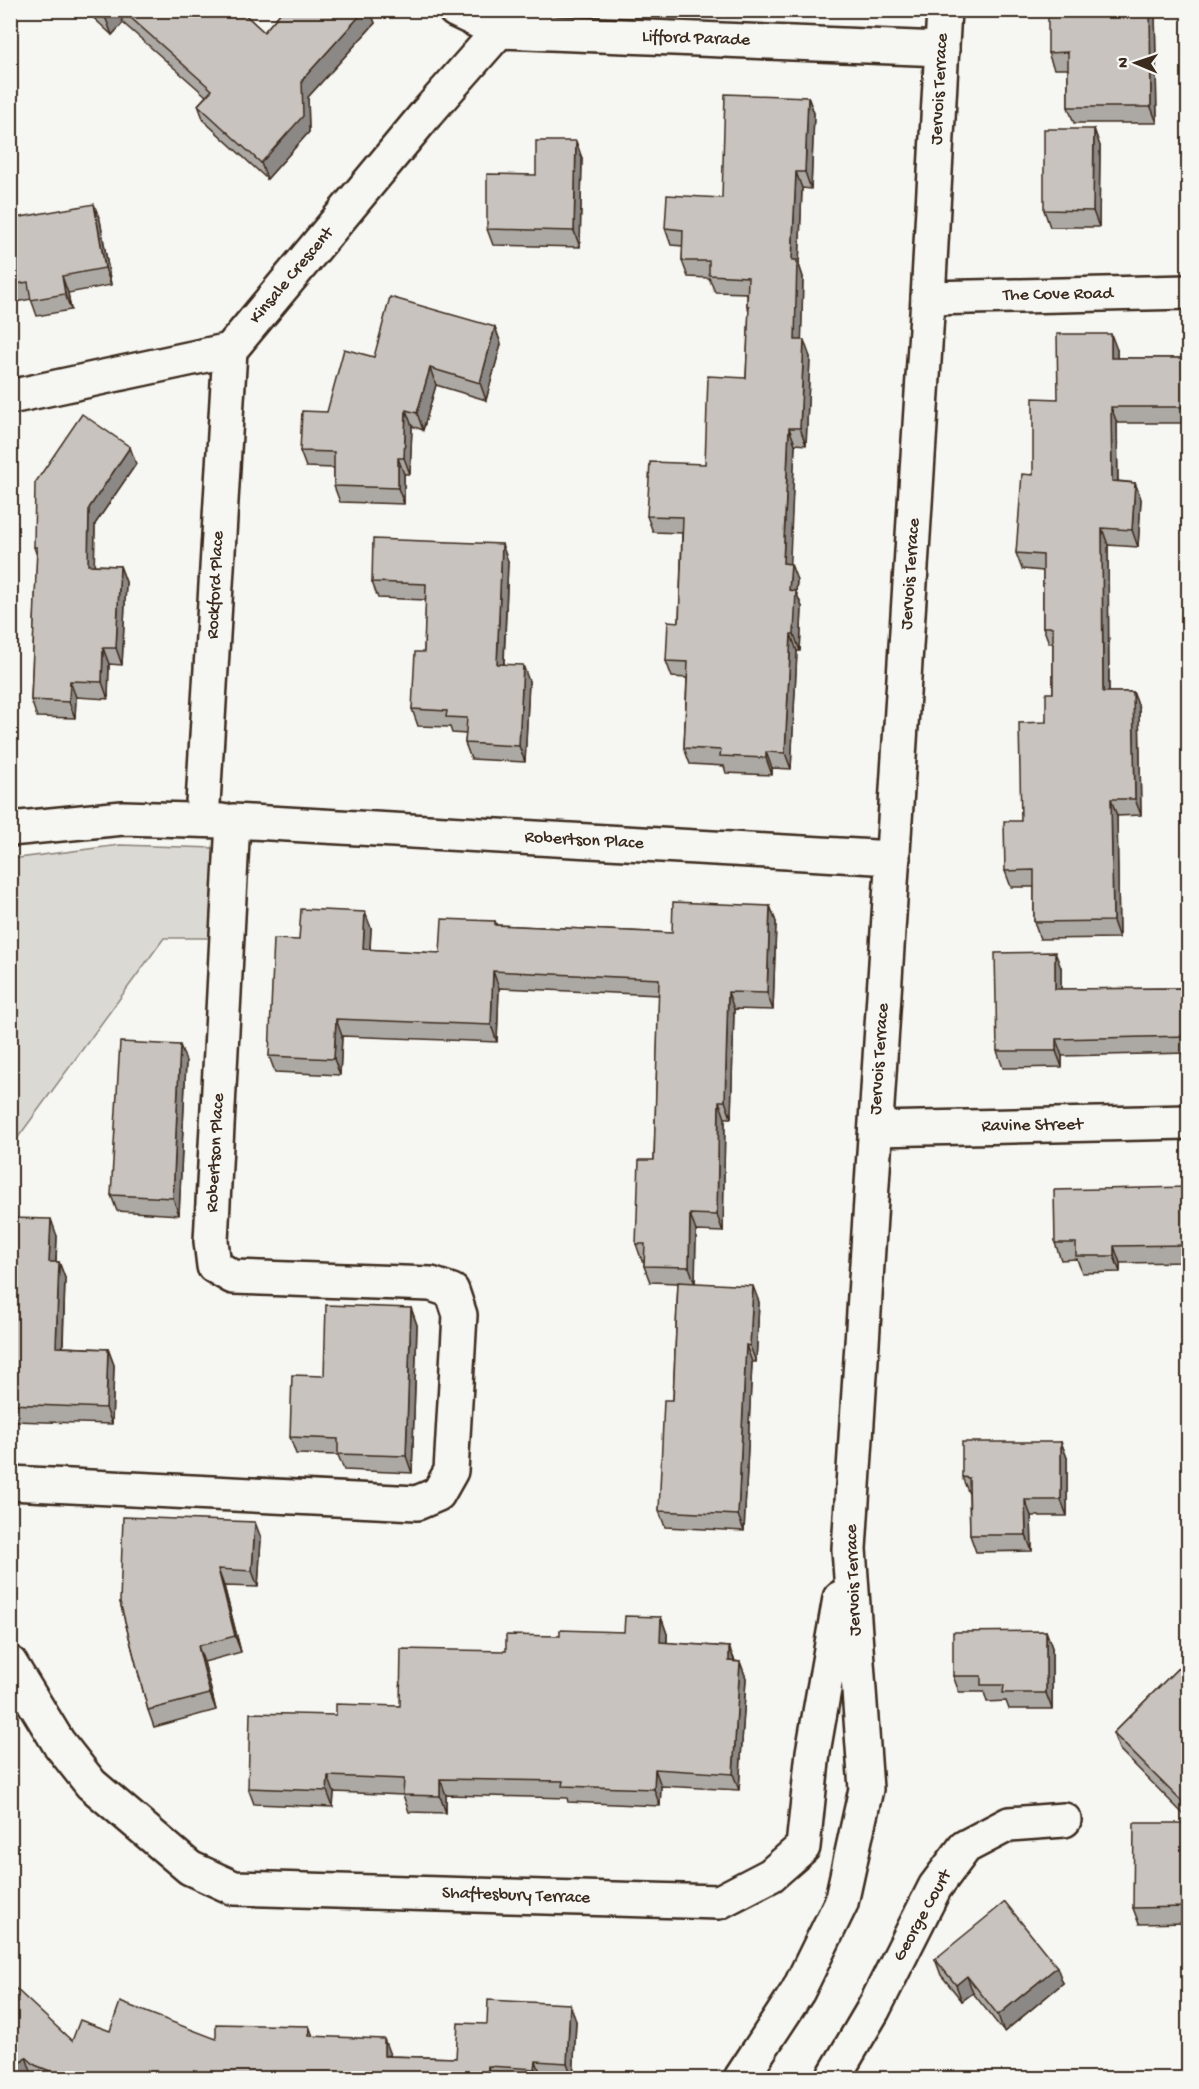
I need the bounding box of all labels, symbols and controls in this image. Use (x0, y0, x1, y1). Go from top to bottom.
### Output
street label: Lifford Parade (642, 27, 751, 51)
street label: Jervois Terrace (927, 32, 953, 145)
north arrow (1106, 33, 1166, 93)
text: N (1115, 56, 1134, 68)
street label: Kinsale Crescent (245, 222, 340, 329)
street label: The Cove Road (1002, 284, 1115, 306)
street label: Jervois Terrace (897, 517, 925, 630)
street label: Rockford Place (203, 530, 229, 640)
street label: Robertson Place (524, 827, 645, 855)
street label: Jervois Terrace (866, 1002, 894, 1115)
street label: Robertson Place (202, 1092, 230, 1213)
street label: Ravine Street (981, 1115, 1085, 1137)
street label: Jervois Terrace (842, 1523, 866, 1636)
street label: George Court (889, 1865, 958, 1965)
street label: Shaftesbury Terrace (441, 1883, 591, 1909)

